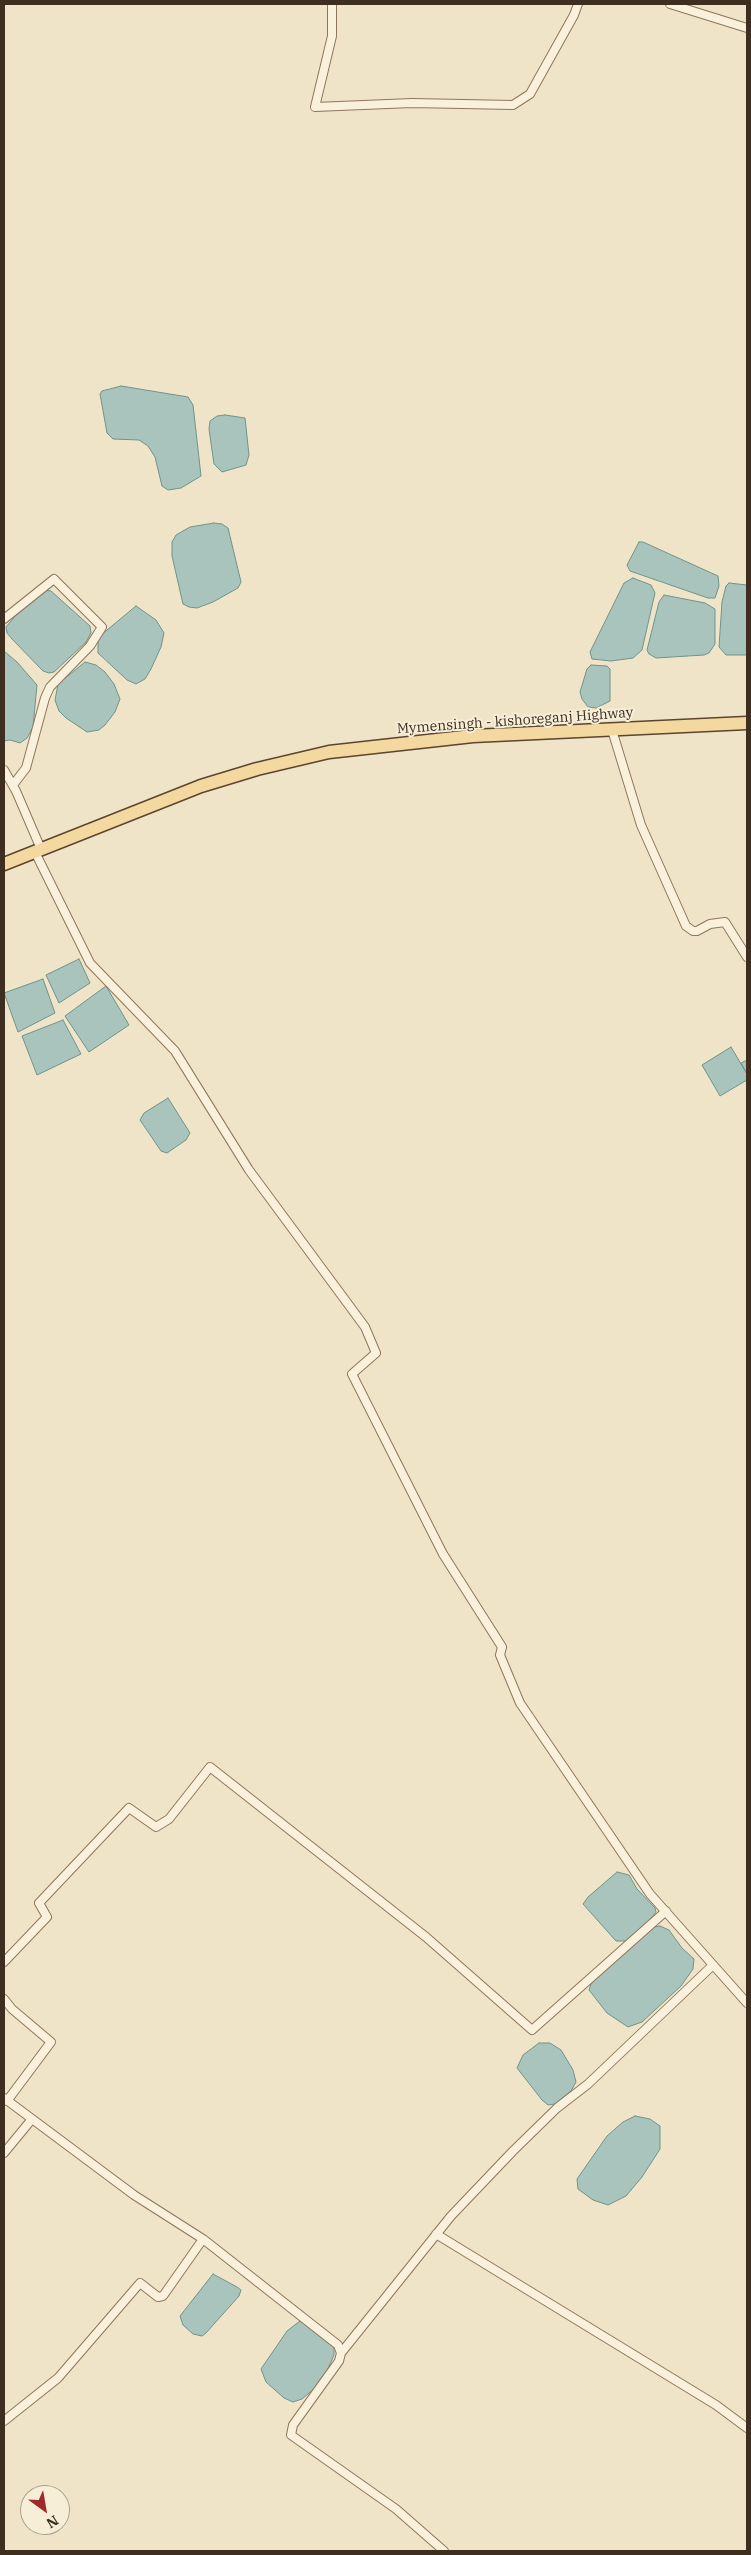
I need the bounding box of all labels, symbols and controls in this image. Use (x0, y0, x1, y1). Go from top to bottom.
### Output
street label: Mymensingh - kishoreganj Highway (396, 704, 634, 738)
north arrow (20, 2485, 70, 2535)
text: N (43, 2511, 62, 2532)

